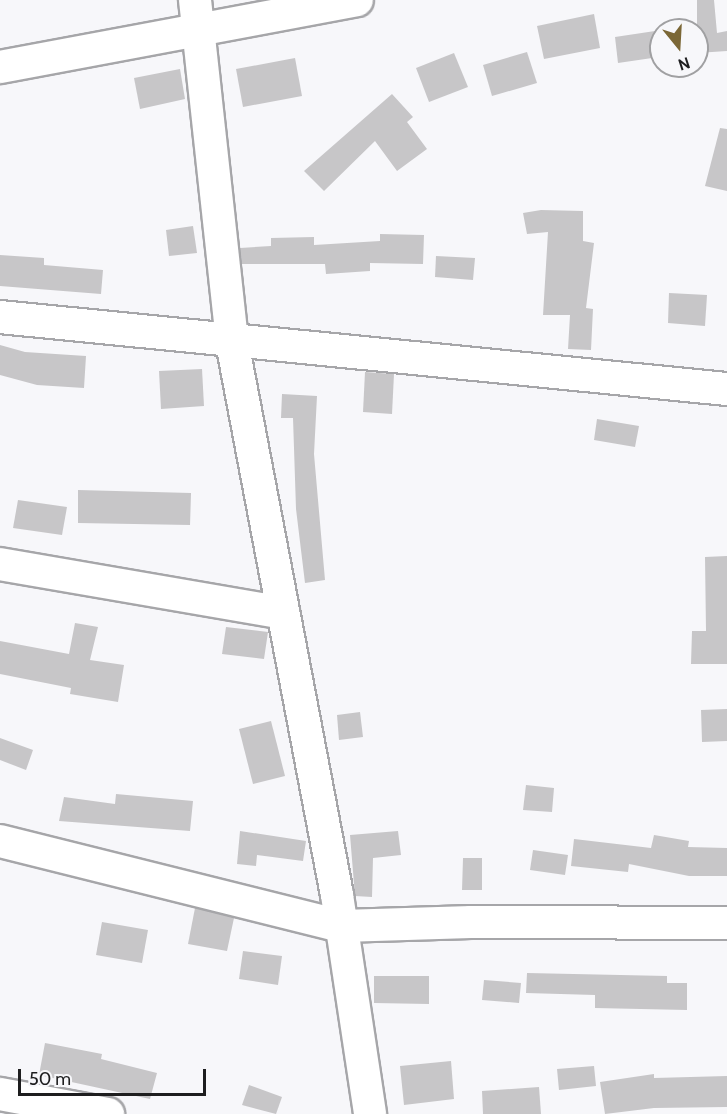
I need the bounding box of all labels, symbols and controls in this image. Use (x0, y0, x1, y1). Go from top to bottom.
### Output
north arrow (649, 18, 709, 78)
text: N (676, 53, 692, 74)
scale bar (21, 1057, 208, 1095)
text: 50 m (29, 1068, 71, 1090)

